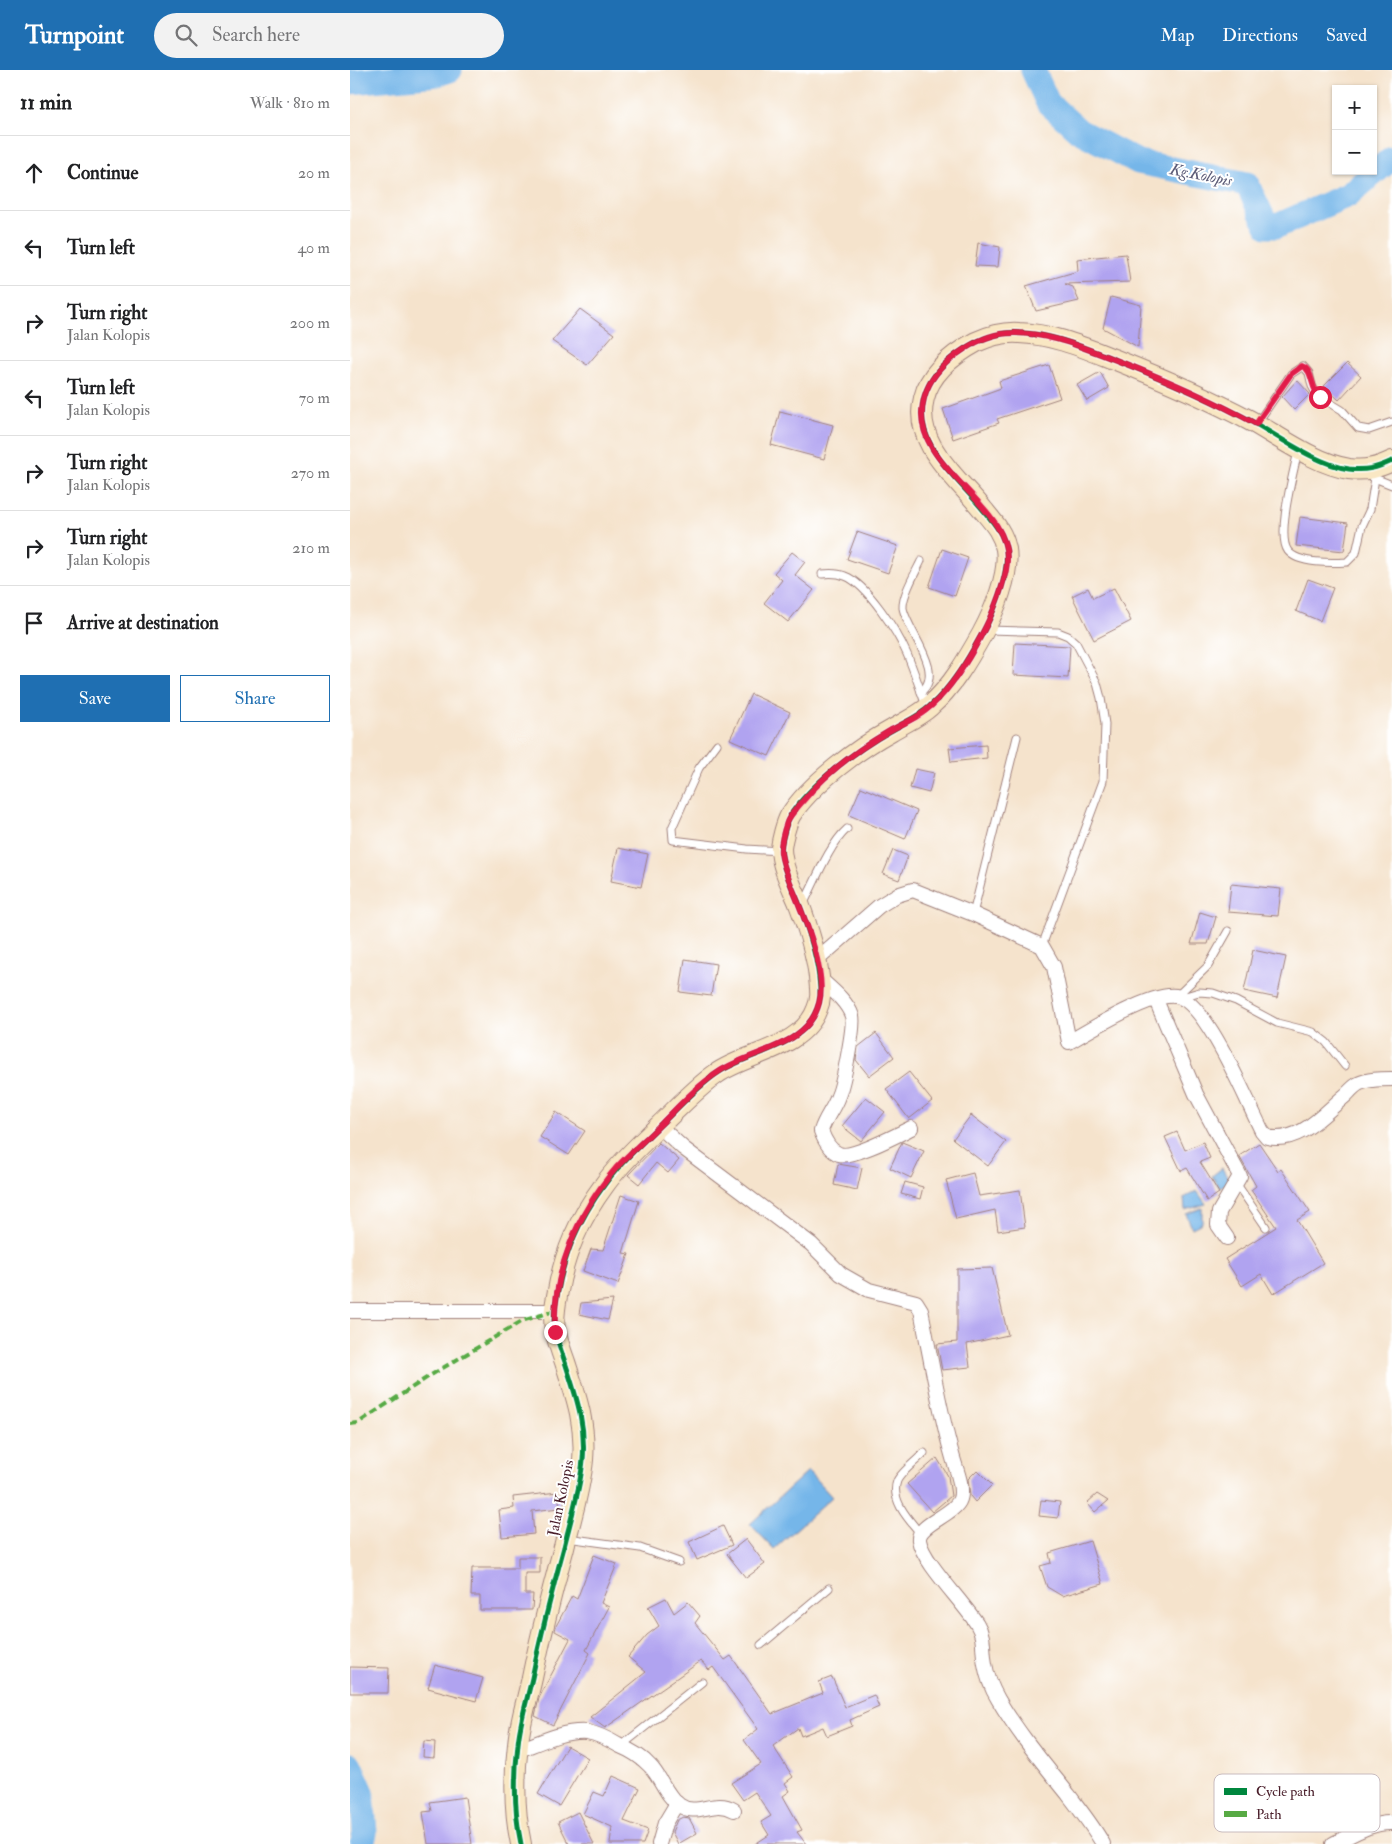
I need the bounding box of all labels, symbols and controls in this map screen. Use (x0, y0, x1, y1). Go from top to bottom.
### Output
search box (154, 13, 504, 58)
text: Turnpoint (25, 20, 124, 51)
icon: search (172, 21, 200, 49)
text: Search here (212, 23, 300, 47)
text: Map (1161, 24, 1194, 47)
text: Directions (1222, 24, 1298, 47)
text: Saved (1326, 24, 1367, 47)
map controls (1332, 85, 1377, 175)
button: + (1332, 85, 1377, 130)
text: 11 min (20, 89, 72, 116)
text: Walk · 810 m (250, 93, 330, 113)
button: − (1332, 130, 1377, 175)
icon: ahead (20, 159, 48, 187)
water label: Kg.Kolopis (1167, 159, 1234, 191)
text: Continue (67, 161, 138, 185)
text: 20 m (298, 163, 330, 183)
icon: left (20, 234, 48, 262)
text: Turn left (67, 236, 135, 260)
text: 40 m (297, 238, 330, 258)
text: Turn right (67, 301, 147, 325)
icon: right (20, 309, 48, 337)
text: 200 m (290, 313, 330, 333)
text: Jalan Kolopis (67, 325, 150, 345)
text: Turn left (67, 376, 135, 400)
icon: left (20, 384, 48, 412)
route start (1309, 386, 1332, 409)
text: 70 m (299, 388, 330, 408)
text: Jalan Kolopis (67, 400, 150, 420)
text: Turn right (67, 451, 147, 475)
icon: right (20, 459, 48, 487)
text: 270 m (291, 463, 330, 483)
text: Jalan Kolopis (67, 475, 150, 495)
text: Turn right (67, 526, 147, 550)
icon: right (20, 534, 48, 562)
text: 210 m (292, 538, 330, 558)
text: Jalan Kolopis (67, 550, 150, 570)
icon: arrive (20, 609, 48, 637)
text: Arrive at destination (67, 611, 219, 635)
button: Save (20, 675, 170, 722)
button: Share (180, 675, 330, 722)
route end (544, 1321, 567, 1344)
street label: Jalan Kolopis (543, 1458, 579, 1539)
legend (1214, 1774, 1380, 1832)
text: Cycle path (1256, 1783, 1316, 1801)
text: Path (1256, 1806, 1282, 1823)

